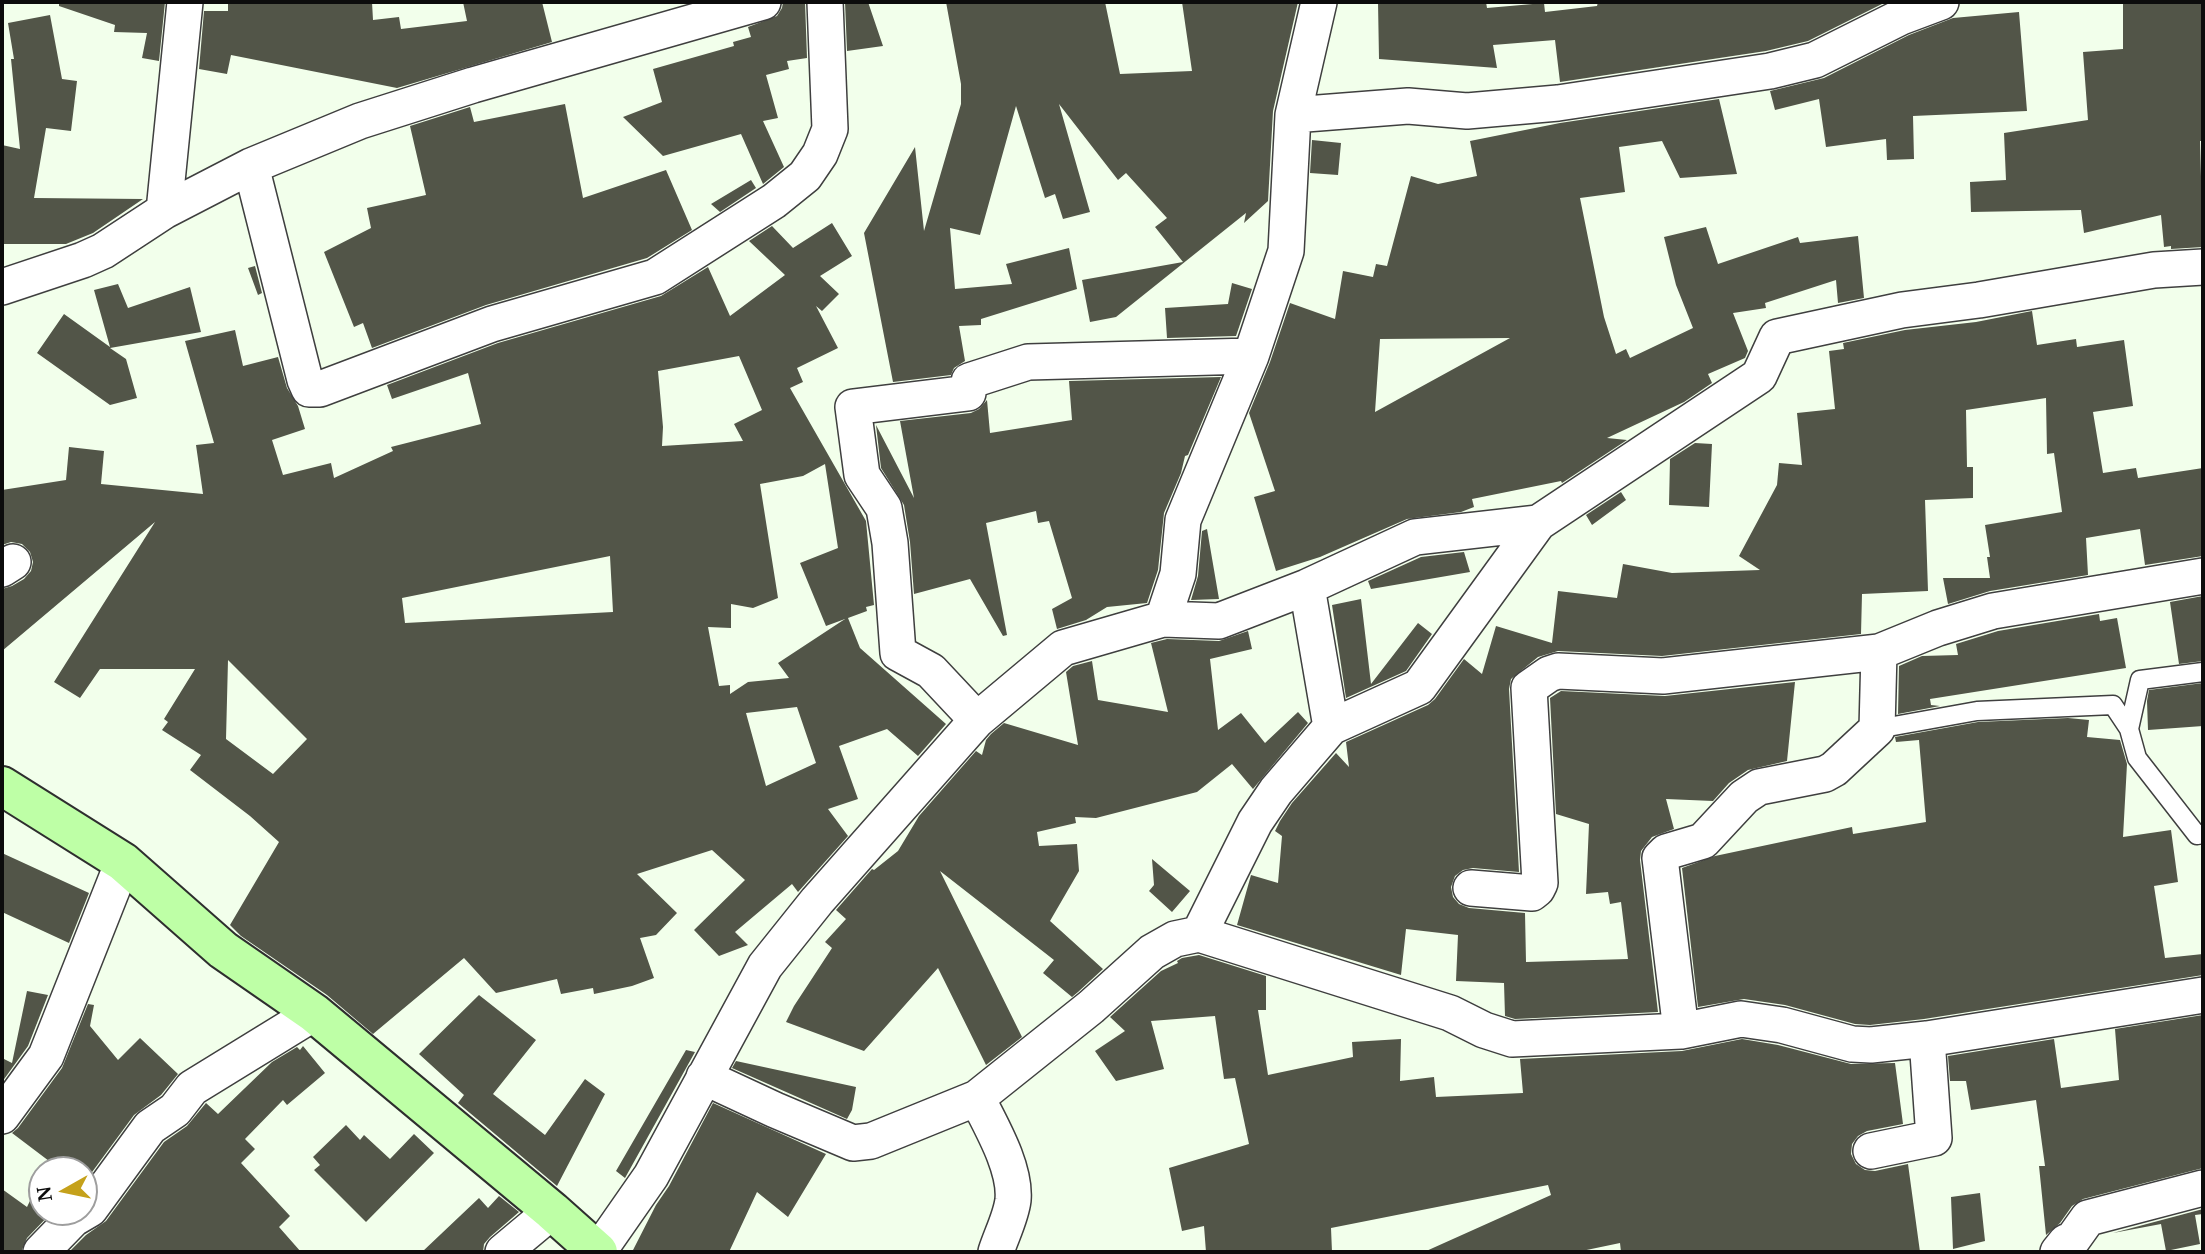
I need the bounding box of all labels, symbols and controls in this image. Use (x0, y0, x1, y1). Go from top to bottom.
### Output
north arrow (28, 1156, 98, 1226)
text: N (30, 1185, 58, 1203)

